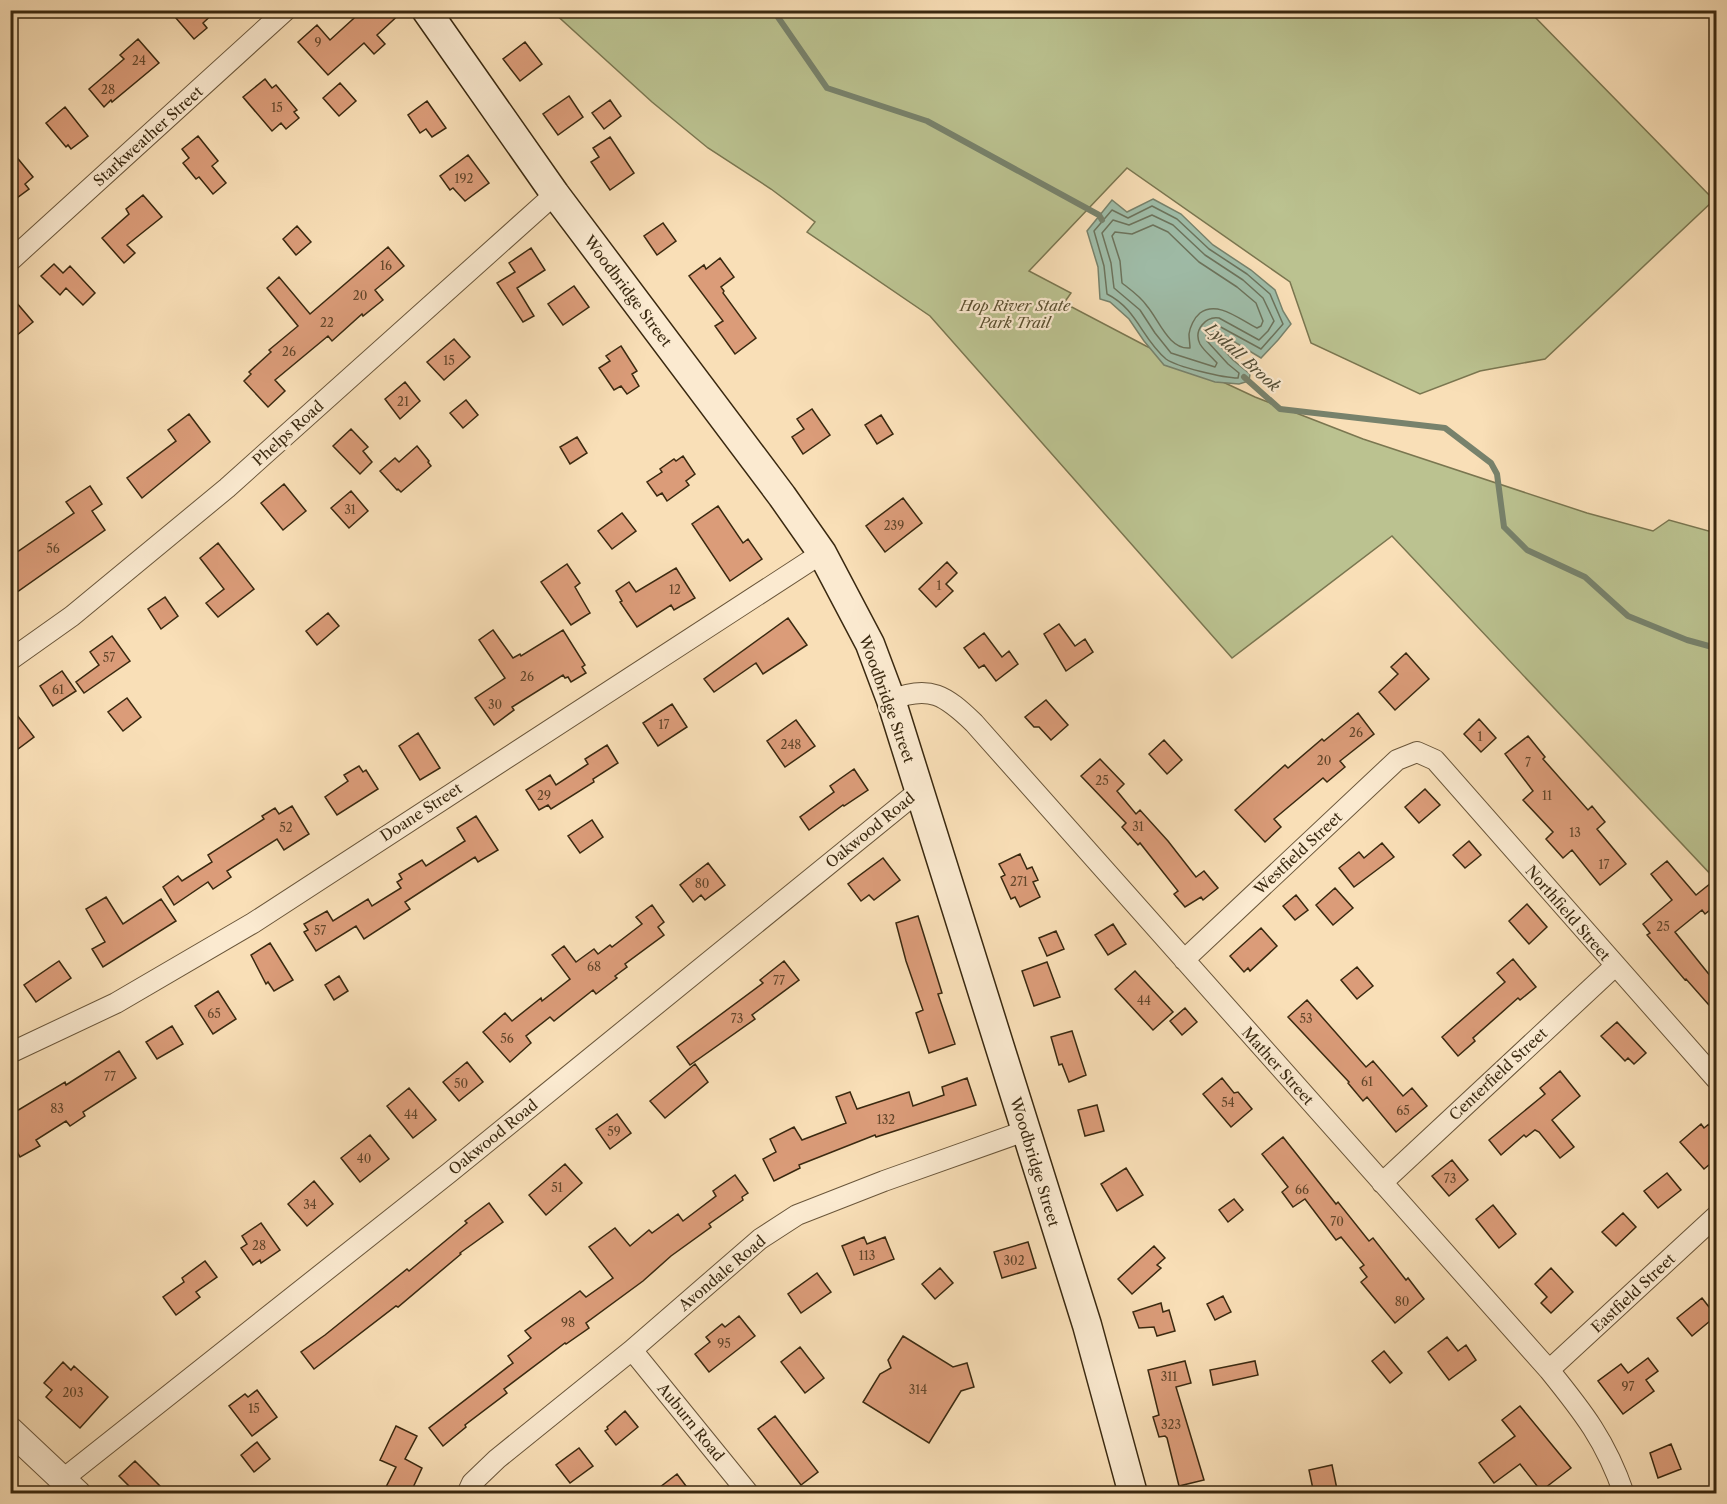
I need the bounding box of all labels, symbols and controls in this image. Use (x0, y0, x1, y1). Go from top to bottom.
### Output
house number: 9 (314, 35, 322, 50)
house number: 24 (132, 53, 146, 68)
street label: Starkweather Street (89, 81, 207, 190)
house number: 28 (101, 82, 115, 97)
house number: 15 (271, 100, 283, 115)
house number: 192 (455, 171, 474, 186)
street label: Woodbridge Street (579, 231, 676, 351)
house number: 16 (380, 258, 392, 273)
house number: 20 (353, 288, 367, 303)
park label: Hop River State Park Trail (959, 296, 1071, 332)
house number: 22 (320, 315, 334, 330)
water label: Lydall Brook (1200, 317, 1285, 396)
house number: 26 (282, 344, 296, 359)
house number: 15 (443, 353, 455, 368)
house number: 21 (397, 394, 409, 409)
street label: Phelps Road (249, 396, 327, 470)
house number: 31 (344, 502, 356, 517)
house number: 239 (884, 518, 904, 533)
house number: 56 (46, 541, 60, 556)
house number: 1 (936, 578, 942, 593)
house number: 12 (669, 582, 681, 597)
street label: Woodbridge Street (855, 632, 919, 766)
house number: 57 (103, 650, 115, 665)
house number: 26 (520, 669, 534, 684)
house number: 61 (52, 682, 64, 697)
house number: 30 (488, 697, 502, 712)
house number: 17 (659, 717, 670, 732)
house number: 26 (1349, 725, 1363, 740)
house number: 1 (1477, 729, 1483, 744)
house number: 248 (781, 737, 801, 752)
house number: 20 (1317, 753, 1331, 768)
house number: 7 (1525, 755, 1531, 770)
house number: 25 (1095, 773, 1109, 788)
street label: Doane Street (377, 778, 466, 845)
house number: 29 (537, 788, 551, 803)
street label: Oakwood Road (822, 788, 918, 872)
house number: 11 (1542, 788, 1552, 803)
street label: Westfield Street (1249, 807, 1346, 899)
house number: 31 (1132, 819, 1144, 834)
house number: 52 (279, 820, 293, 835)
house number: 13 (1569, 825, 1581, 840)
house number: 17 (1599, 857, 1610, 872)
street label: Northfield Street (1521, 861, 1615, 965)
house number: 271 (1010, 874, 1028, 889)
house number: 80 (695, 876, 709, 891)
house number: 25 (1656, 919, 1670, 934)
house number: 57 (314, 923, 326, 938)
house number: 68 (587, 959, 601, 974)
house number: 77 (773, 973, 785, 988)
house number: 44 (1137, 993, 1151, 1008)
house number: 65 (207, 1006, 221, 1021)
house number: 73 (731, 1011, 743, 1026)
house number: 53 (1299, 1011, 1313, 1026)
street label: Mather Street (1238, 1023, 1318, 1109)
street label: Centerfield Street (1445, 1023, 1552, 1124)
house number: 56 (500, 1031, 514, 1046)
house number: 77 (104, 1069, 116, 1084)
house number: 61 (1361, 1074, 1373, 1089)
house number: 50 (454, 1076, 468, 1091)
street label: Woodbridge Street (1006, 1094, 1064, 1230)
street label: Oakwood Road (445, 1095, 541, 1179)
house number: 54 (1221, 1095, 1235, 1110)
house number: 83 (50, 1101, 64, 1116)
house number: 65 (1396, 1103, 1410, 1118)
house number: 44 (404, 1107, 418, 1122)
house number: 132 (877, 1112, 895, 1127)
house number: 59 (607, 1124, 621, 1139)
house number: 40 (357, 1151, 371, 1166)
house number: 73 (1444, 1171, 1456, 1186)
house number: 51 (551, 1180, 563, 1195)
house number: 66 (1295, 1182, 1309, 1197)
house number: 34 (303, 1197, 317, 1212)
house number: 70 (1330, 1214, 1344, 1229)
street label: Avondale Road (674, 1231, 769, 1315)
house number: 28 (252, 1238, 266, 1253)
house number: 113 (859, 1248, 875, 1263)
street label: Eastfield Street (1587, 1249, 1679, 1337)
house number: 302 (1003, 1253, 1025, 1268)
house number: 80 (1395, 1294, 1409, 1309)
house number: 98 (561, 1315, 575, 1330)
house number: 95 (717, 1336, 731, 1351)
house number: 311 (1161, 1369, 1177, 1384)
street label: Auburn Road (653, 1378, 728, 1465)
house number: 97 (1622, 1379, 1635, 1394)
house number: 314 (909, 1382, 927, 1397)
house number: 203 (62, 1385, 84, 1400)
house number: 15 (248, 1401, 260, 1416)
house number: 323 (1161, 1417, 1181, 1432)

